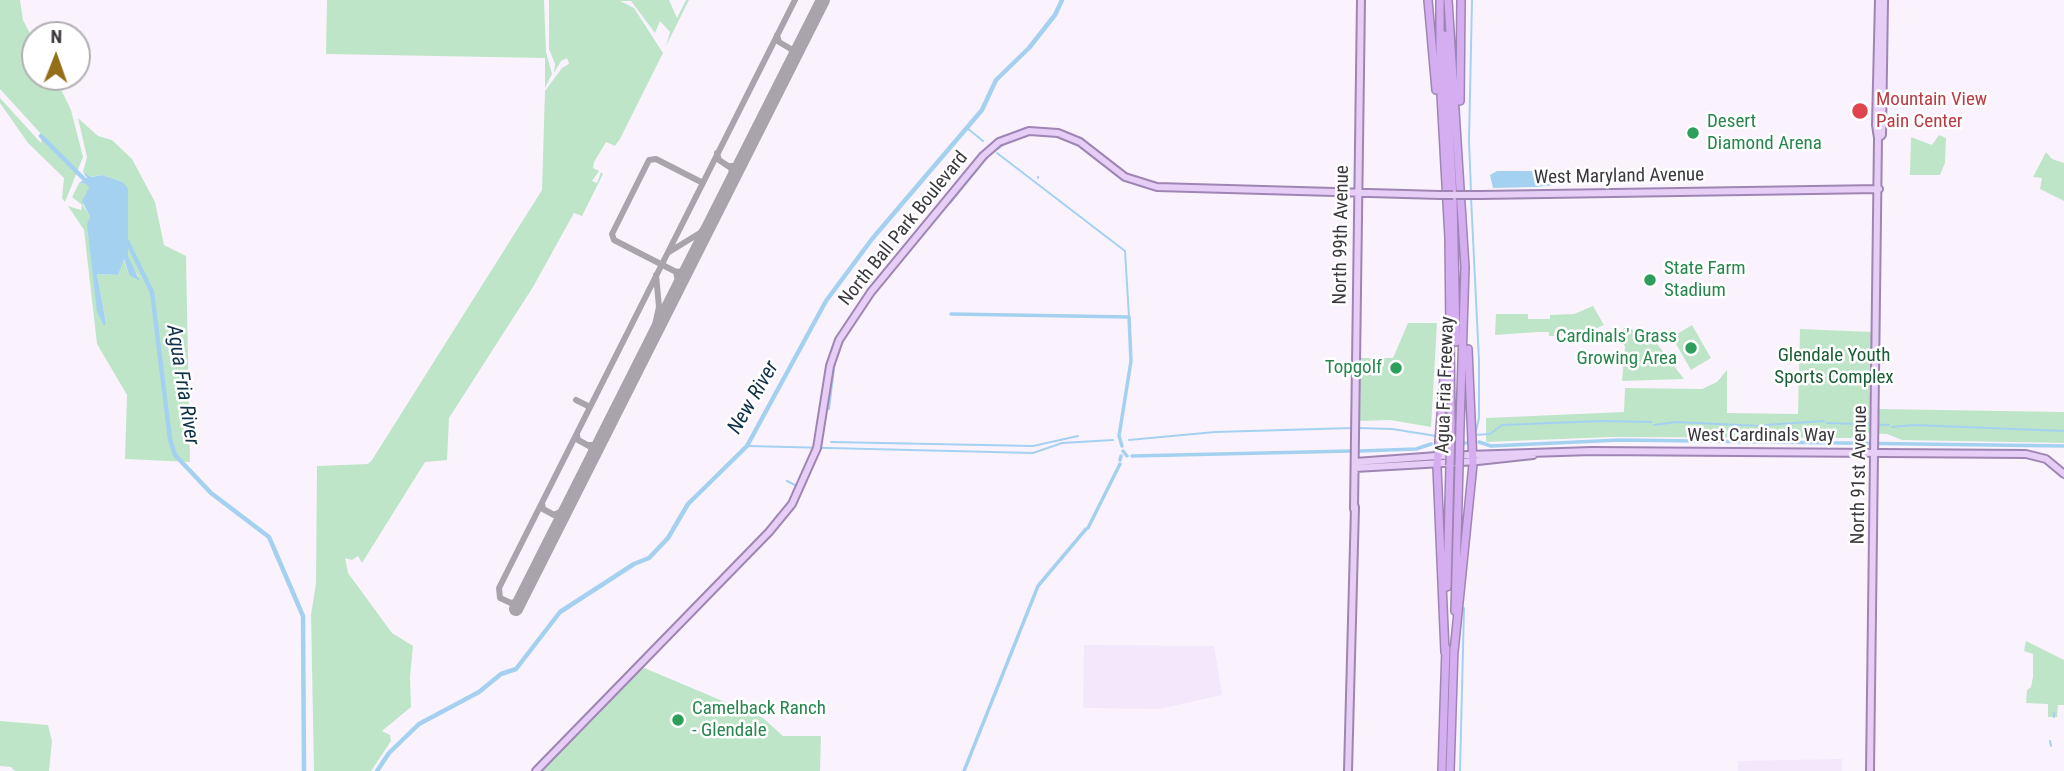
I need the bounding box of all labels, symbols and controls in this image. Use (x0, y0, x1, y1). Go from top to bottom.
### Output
north arrow (21, 21, 91, 91)
text: N (50, 25, 62, 48)
place label: Mountain View Pain Center (1876, 89, 1987, 133)
marker: Mountain View Pain Center (1850, 101, 1870, 121)
place label: Desert Diamond Arena (1707, 111, 1822, 155)
marker: Desert Diamond Arena (1685, 125, 1701, 141)
street label: North Ball Park Boulevard (835, 147, 973, 311)
street label: West Maryland Avenue (1534, 164, 1704, 190)
street label: North 99th Avenue (1329, 165, 1355, 305)
place label: State Farm Stadium (1664, 258, 1745, 302)
marker: State Farm Stadium (1642, 272, 1658, 288)
street label: Agua Fria Freeway (1432, 316, 1460, 454)
water label: Agua Fria River (160, 323, 204, 447)
place label: Cardinals' Grass Growing Area (1556, 326, 1677, 370)
marker: Cardinals' Grass Growing Area (1683, 340, 1699, 356)
park label: Glendale Youth Sports Complex (1774, 345, 1894, 389)
water label: New River (723, 357, 785, 439)
place label: Topgolf (1325, 357, 1382, 379)
marker: Topgolf (1388, 360, 1404, 376)
street label: North 91st Avenue (1847, 405, 1873, 545)
street label: West Cardinals Way (1687, 425, 1835, 447)
place label: Camelback Ranch - Glendale (692, 698, 826, 742)
marker: Camelback Ranch - Glendale (670, 712, 686, 728)

